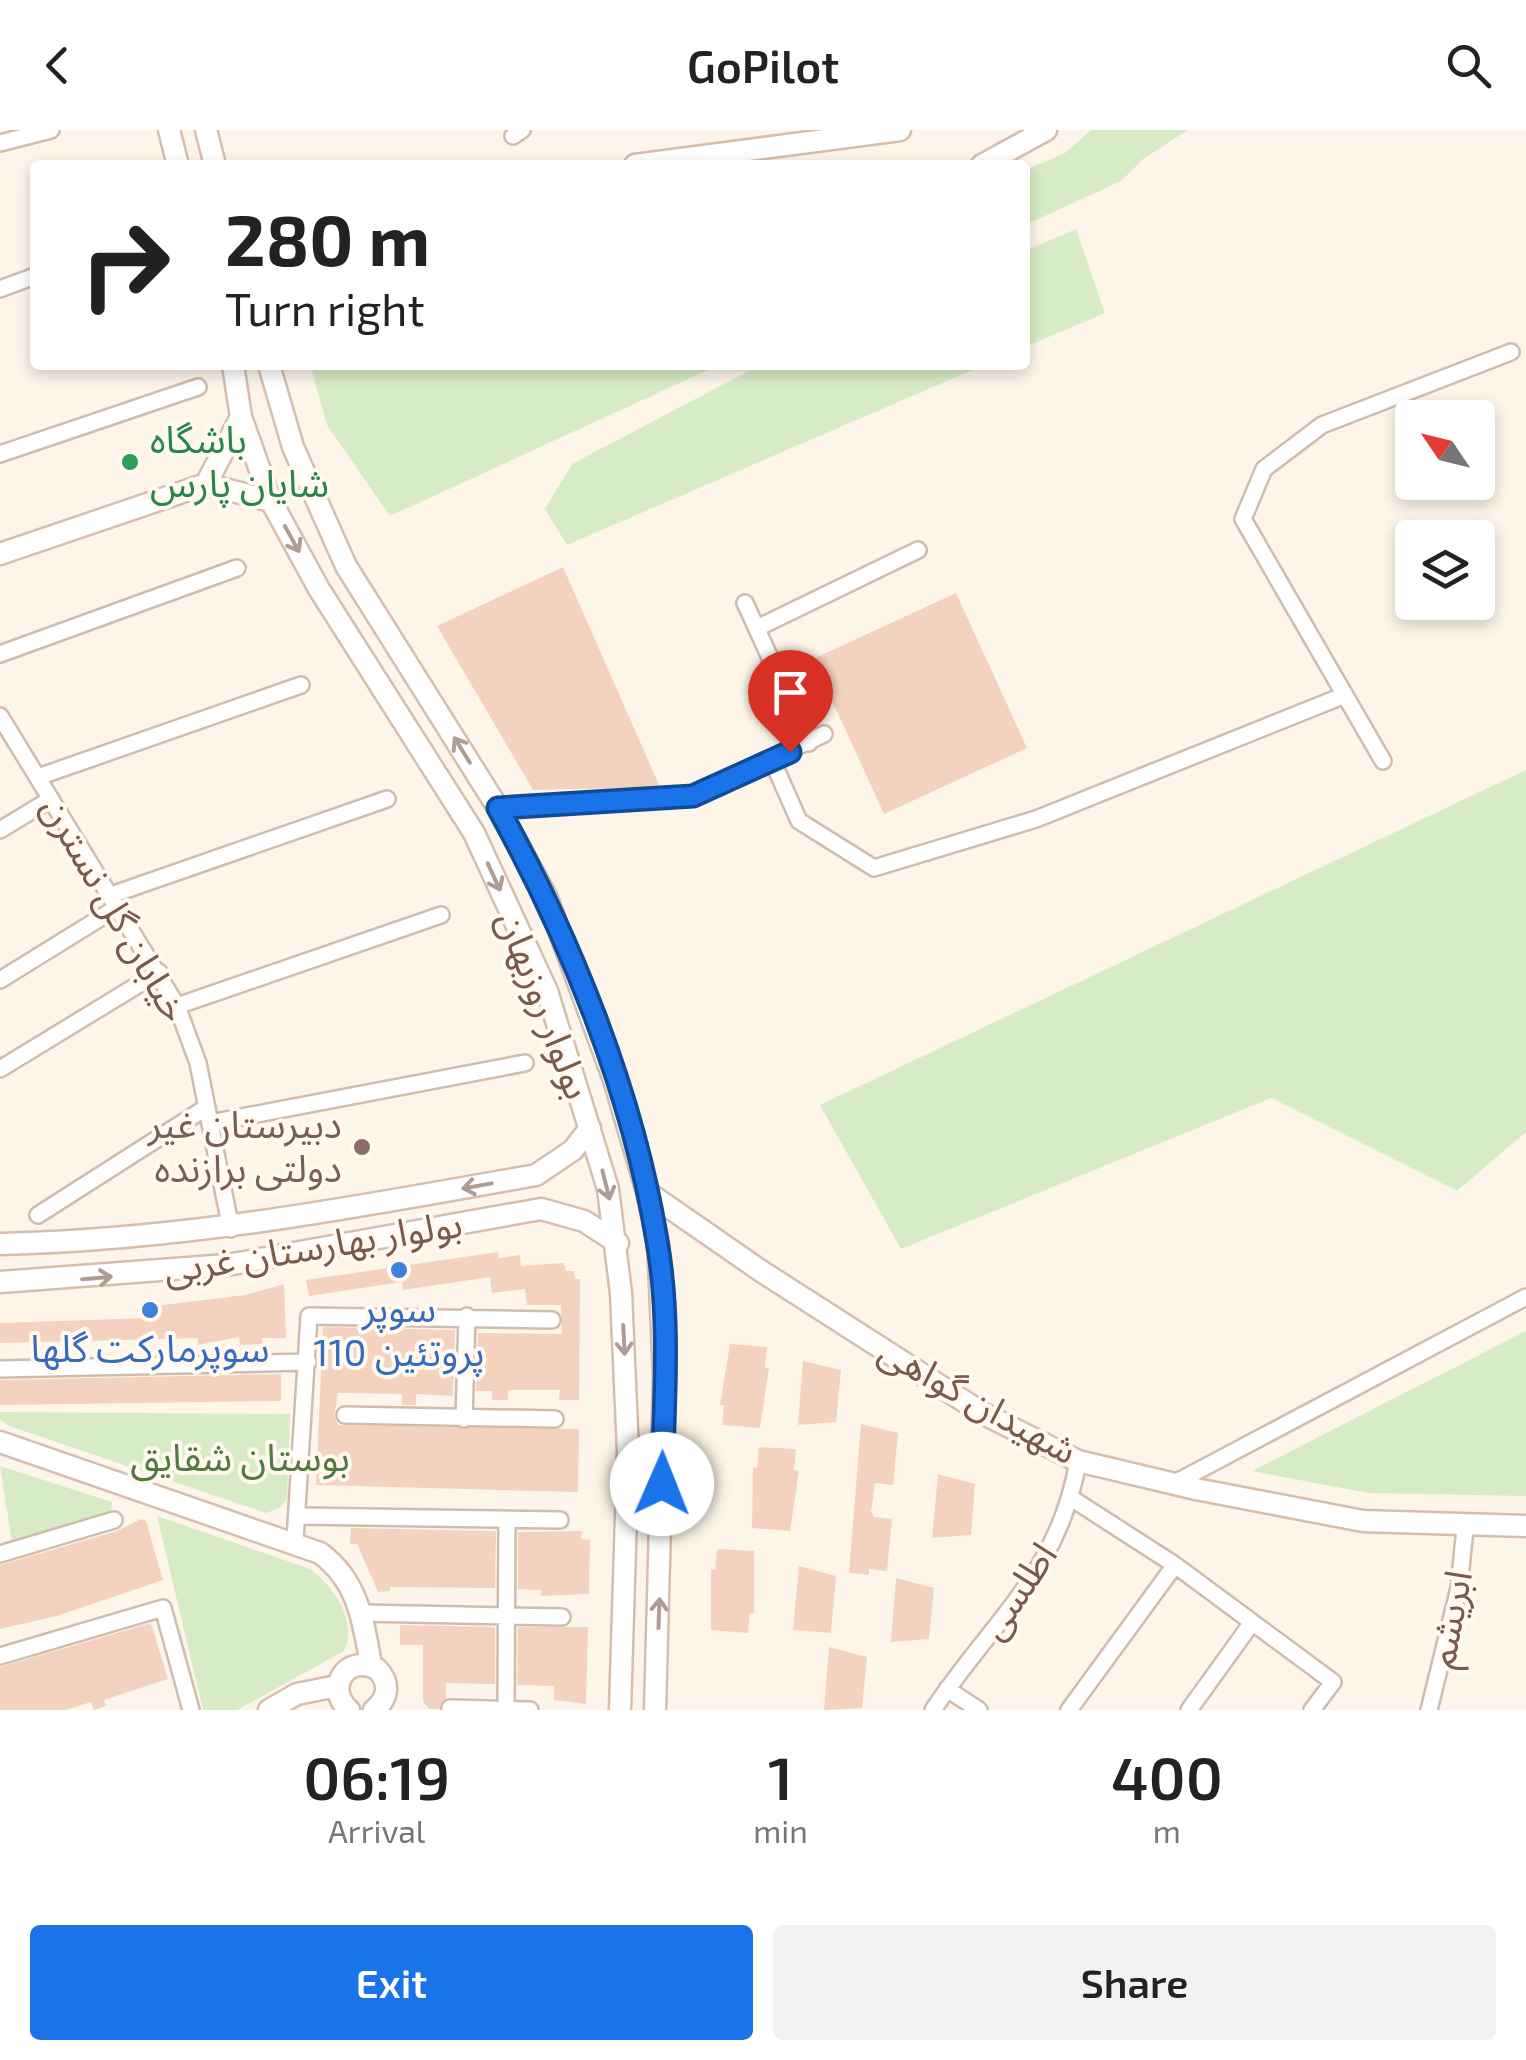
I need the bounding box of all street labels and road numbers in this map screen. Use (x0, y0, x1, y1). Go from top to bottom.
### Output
street label: خیابان گل نسترن (33, 787, 200, 1030)
street label: بولوار روزبهان (488, 904, 603, 1105)
street label: بولوار بهارستان غربی (160, 1199, 465, 1292)
street label: شهیدان گواهی (871, 1326, 1086, 1473)
street label: اطلسی (968, 1533, 1066, 1647)
street label: ابریشم (1416, 1566, 1488, 1673)

